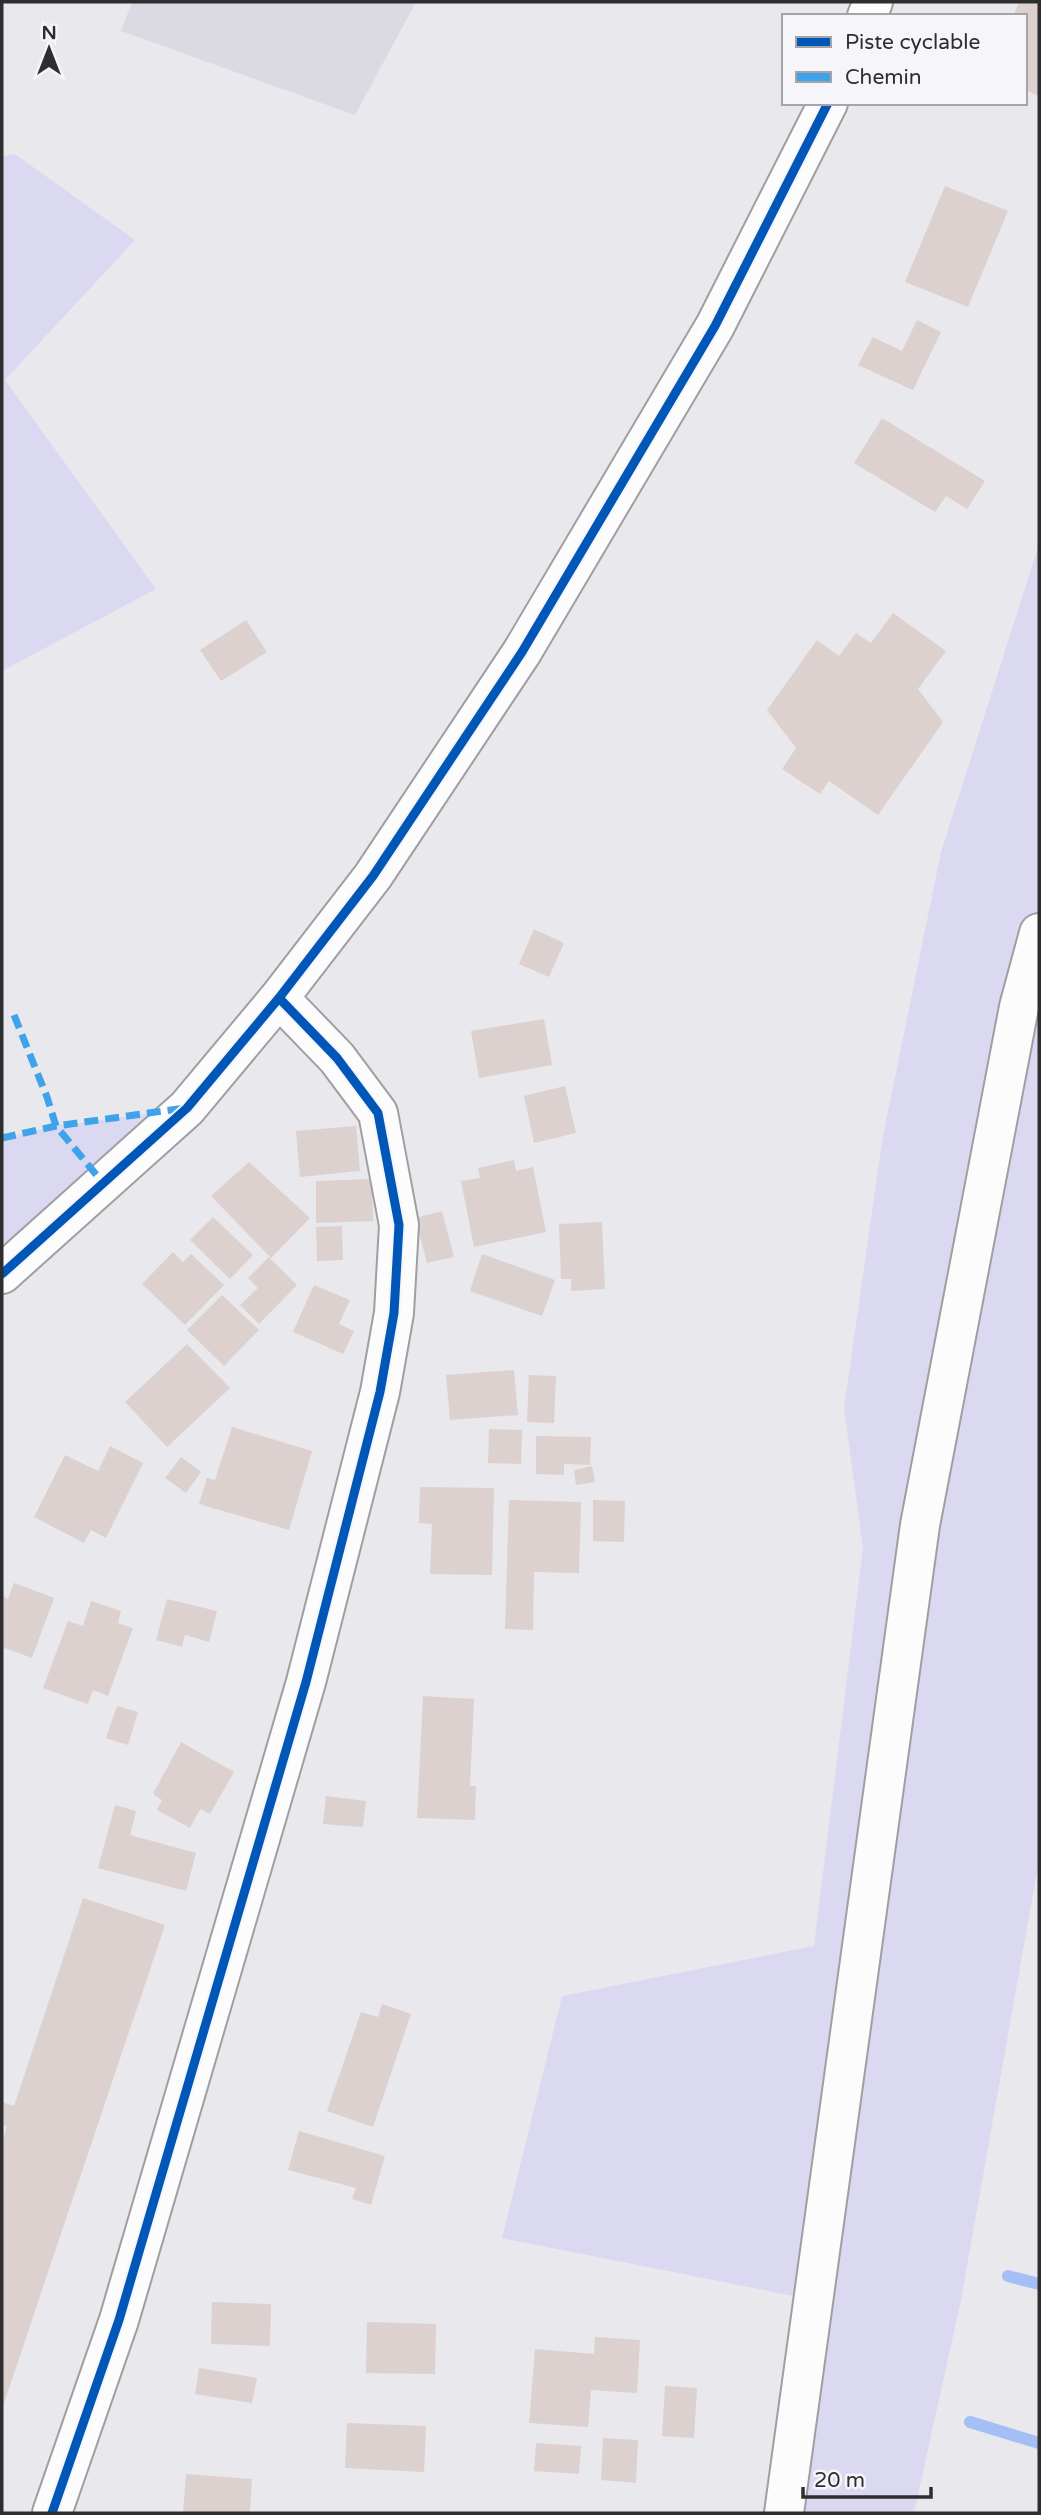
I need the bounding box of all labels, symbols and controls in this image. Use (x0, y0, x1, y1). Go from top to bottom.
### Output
north arrow (14, 14, 84, 84)
legend (782, 14, 1027, 105)
text: N (41, 22, 57, 44)
text: Piste cyclable (845, 30, 980, 55)
text: Chemin (845, 65, 922, 90)
scale bar (803, 2456, 931, 2500)
text: 20 m (814, 2468, 865, 2493)

